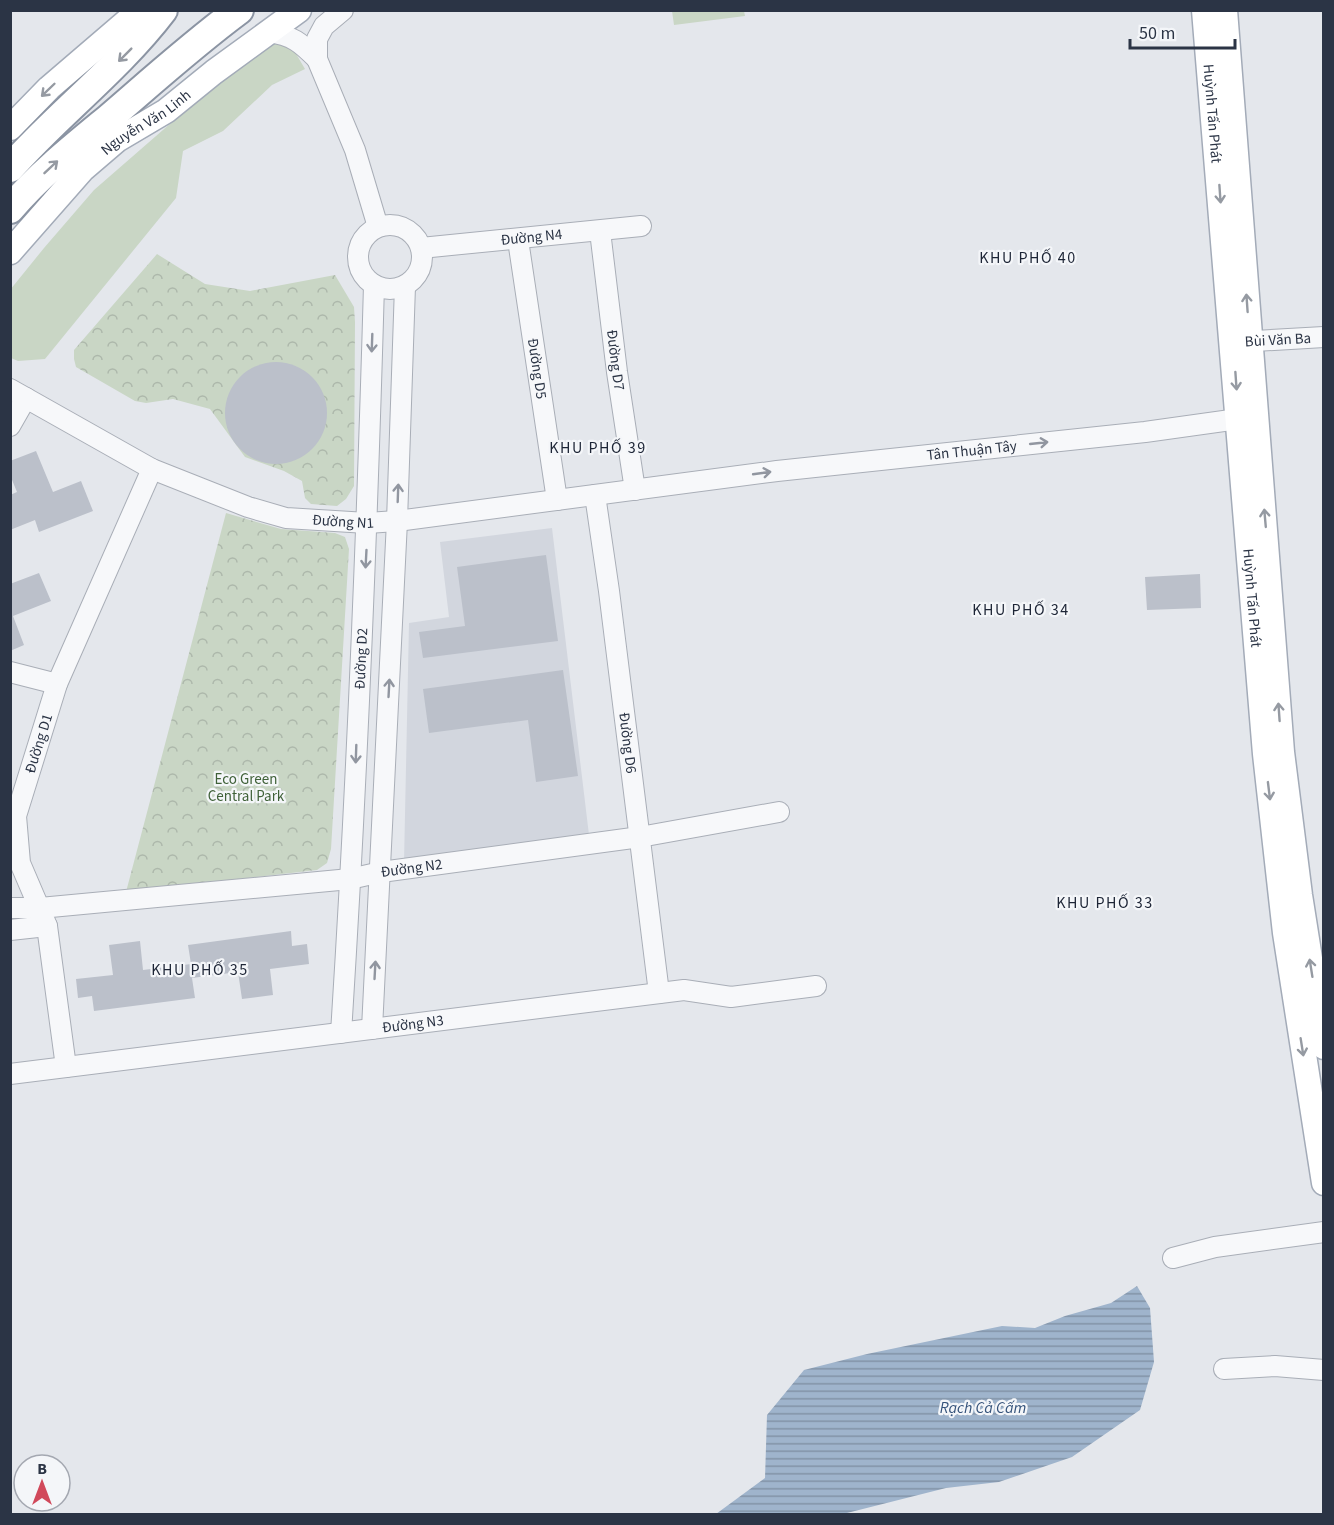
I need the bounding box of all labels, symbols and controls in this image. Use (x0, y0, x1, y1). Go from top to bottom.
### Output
scale bar (1130, 12, 1235, 50)
text: 50 m (1139, 21, 1175, 46)
one-way arrow (118, 48, 133, 63)
street label: Huỳnh Tấn Phát (1197, 63, 1227, 164)
one-way arrow (41, 82, 56, 97)
street label: Nguyễn Văn Linh (96, 85, 196, 160)
one-way arrow (44, 160, 59, 175)
one-way arrow (1215, 184, 1226, 204)
street label: Đường N4 (500, 224, 564, 251)
district label: KHU PHỐ 40 (979, 247, 1077, 269)
one-way arrow (1241, 293, 1252, 313)
street label: Đường D7 (601, 328, 630, 392)
street label: Bùi Văn Ba (1244, 328, 1312, 353)
one-way arrow (367, 333, 378, 353)
street label: Đường D5 (522, 337, 552, 401)
one-way arrow (1230, 370, 1241, 390)
street label: Tân Thuận Tây (926, 436, 1018, 466)
district label: KHU PHỐ 39 (549, 437, 647, 459)
one-way arrow (1028, 437, 1048, 448)
one-way arrow (751, 467, 771, 478)
one-way arrow (392, 483, 403, 503)
one-way arrow (1259, 509, 1270, 528)
street label: Đường N1 (312, 510, 375, 534)
street label: Huỳnh Tấn Phát (1237, 548, 1266, 648)
one-way arrow (360, 549, 371, 569)
district label: KHU PHỐ 34 (972, 599, 1070, 621)
street label: Đường D2 (350, 627, 373, 690)
one-way arrow (384, 678, 395, 698)
one-way arrow (1274, 703, 1285, 723)
street label: Đường D1 (20, 711, 58, 776)
street label: Đường D6 (613, 711, 642, 775)
one-way arrow (351, 744, 362, 764)
park label: Eco Green Central Park (208, 769, 285, 807)
one-way arrow (1264, 781, 1275, 801)
street label: Đường N2 (380, 854, 444, 883)
district label: KHU PHỐ 33 (1056, 892, 1154, 914)
district label: KHU PHỐ 35 (151, 959, 249, 981)
one-way arrow (1306, 959, 1317, 979)
one-way arrow (370, 961, 381, 981)
street label: Đường N3 (381, 1010, 445, 1039)
one-way arrow (1297, 1037, 1308, 1057)
water label: Rạch Cả Cấm (940, 1397, 1026, 1419)
north arrow (12, 1453, 72, 1513)
text: B (37, 1458, 47, 1480)

